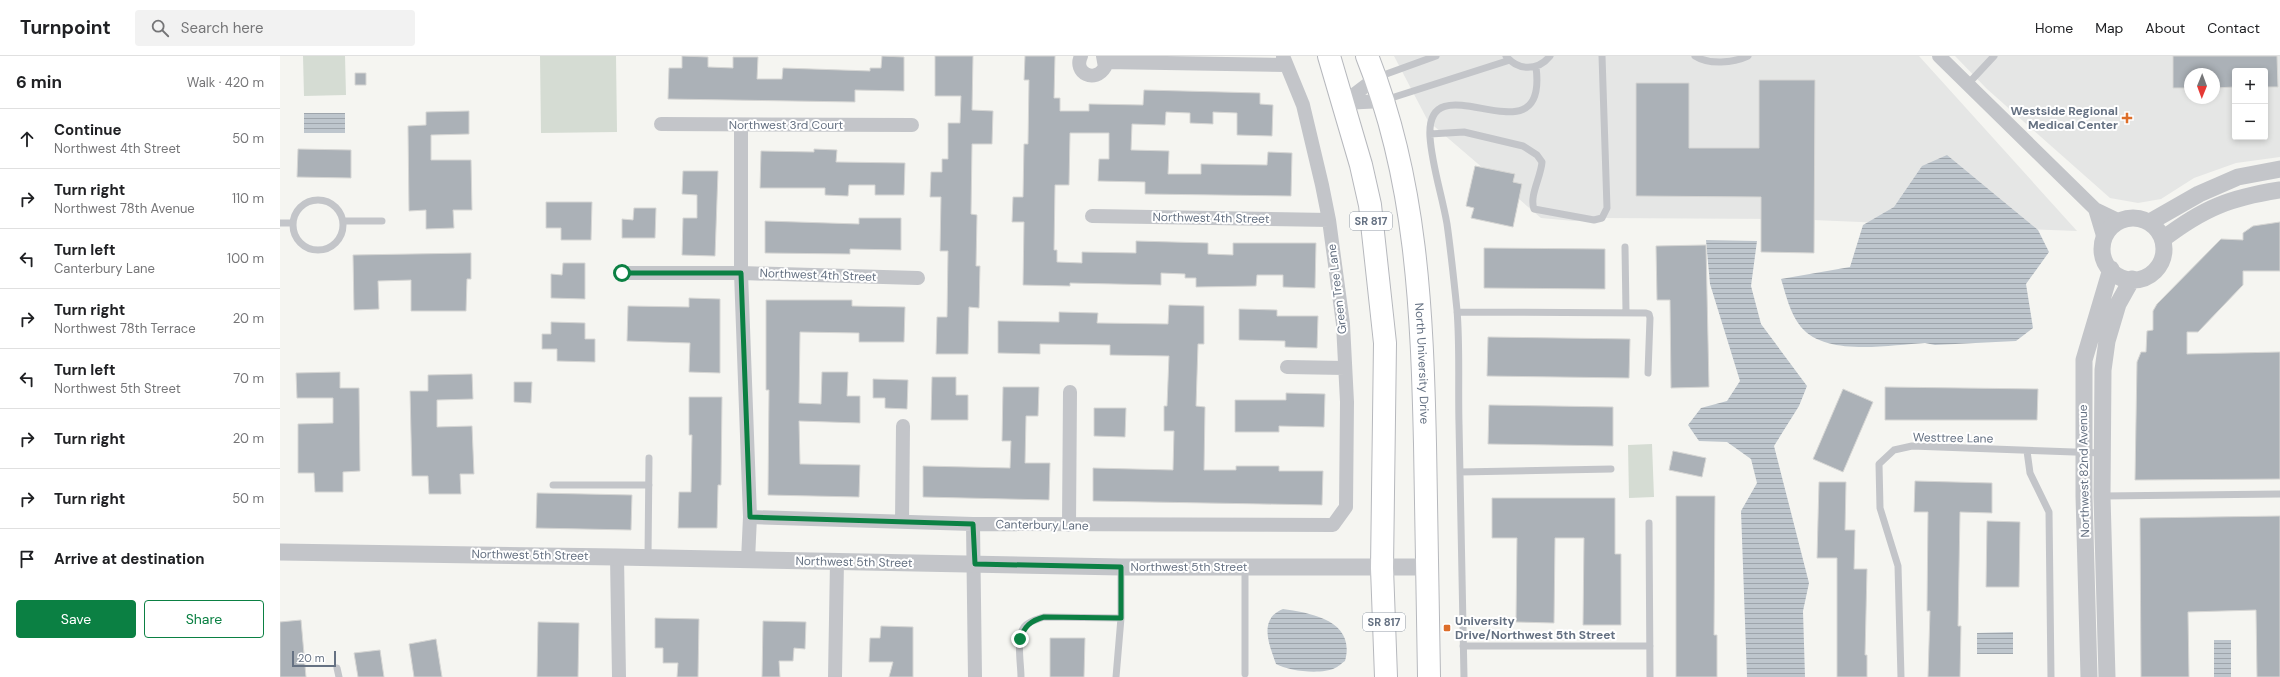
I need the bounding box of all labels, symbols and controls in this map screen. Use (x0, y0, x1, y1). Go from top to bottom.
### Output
search box (135, 10, 415, 46)
text: Turnpoint (20, 15, 111, 40)
icon: search (149, 17, 171, 39)
text: Search here (181, 18, 264, 38)
text: Home (2035, 19, 2073, 37)
text: Map (2095, 19, 2123, 37)
text: About (2145, 19, 2185, 37)
text: Contact (2207, 19, 2260, 37)
north arrow (2184, 68, 2220, 104)
map controls (2232, 68, 2268, 140)
button: + (2232, 68, 2268, 104)
text: 6 min (16, 71, 62, 93)
text: Walk · 420 m (187, 74, 264, 91)
place label: Westside Regional Medical Center (2011, 103, 2118, 133)
button: − (2232, 104, 2268, 140)
marker: Westside Regional Medical Center (2121, 112, 2133, 124)
street label: Northwest 3rd Court (729, 117, 844, 133)
text: Continue (54, 120, 122, 140)
icon: ahead (16, 128, 38, 150)
text: 50 m (232, 130, 264, 147)
text: Northwest 4th Street (54, 140, 181, 157)
text: Turn right (54, 180, 125, 200)
icon: right (16, 188, 38, 210)
text: 110 m (232, 190, 264, 207)
text: Northwest 78th Avenue (54, 200, 195, 217)
street label: Northwest 4th Street (1152, 209, 1270, 227)
road number: SR 817 (1350, 212, 1392, 230)
text: Turn left (54, 240, 115, 260)
street label: Green Tree Lane (1324, 243, 1350, 335)
icon: left (16, 248, 38, 270)
text: 100 m (227, 250, 264, 267)
text: Canterbury Lane (54, 260, 155, 277)
route start (613, 264, 631, 282)
street label: Northwest 4th Street (759, 265, 877, 285)
text: Turn right (54, 300, 125, 320)
street label: North University Drive (1411, 302, 1433, 425)
icon: right (16, 308, 38, 330)
text: 20 m (233, 310, 264, 327)
text: Northwest 78th Terrace (54, 320, 196, 337)
text: Turn left (54, 360, 115, 380)
icon: left (16, 368, 38, 390)
text: 70 m (233, 370, 264, 387)
text: Northwest 5th Street (54, 380, 181, 397)
street label: Northwest 82nd Avenue (2075, 404, 2093, 538)
icon: right (16, 428, 38, 450)
text: Turn right (54, 429, 125, 449)
street label: Westtree Lane (1913, 429, 1994, 447)
text: 20 m (233, 430, 264, 447)
icon: right (16, 488, 38, 510)
text: Turn right (54, 489, 125, 509)
text: 50 m (232, 490, 264, 507)
street label: Canterbury Lane (995, 516, 1089, 534)
street label: Northwest 5th Street (471, 546, 589, 564)
icon: arrive (16, 548, 38, 570)
text: Arrive at destination (54, 549, 205, 569)
street label: Northwest 5th Street (795, 553, 913, 571)
street label: Northwest 5th Street (1131, 559, 1248, 575)
button: Save (16, 600, 136, 638)
button: Share (144, 600, 264, 638)
road number: SR 817 (1363, 613, 1405, 631)
place label: University Drive/Northwest 5th Street (1455, 613, 1615, 643)
marker: University Drive/Northwest 5th Street (1442, 623, 1452, 633)
route end (1011, 630, 1029, 648)
scale bar (292, 649, 336, 668)
text: 20 m (298, 651, 324, 665)

